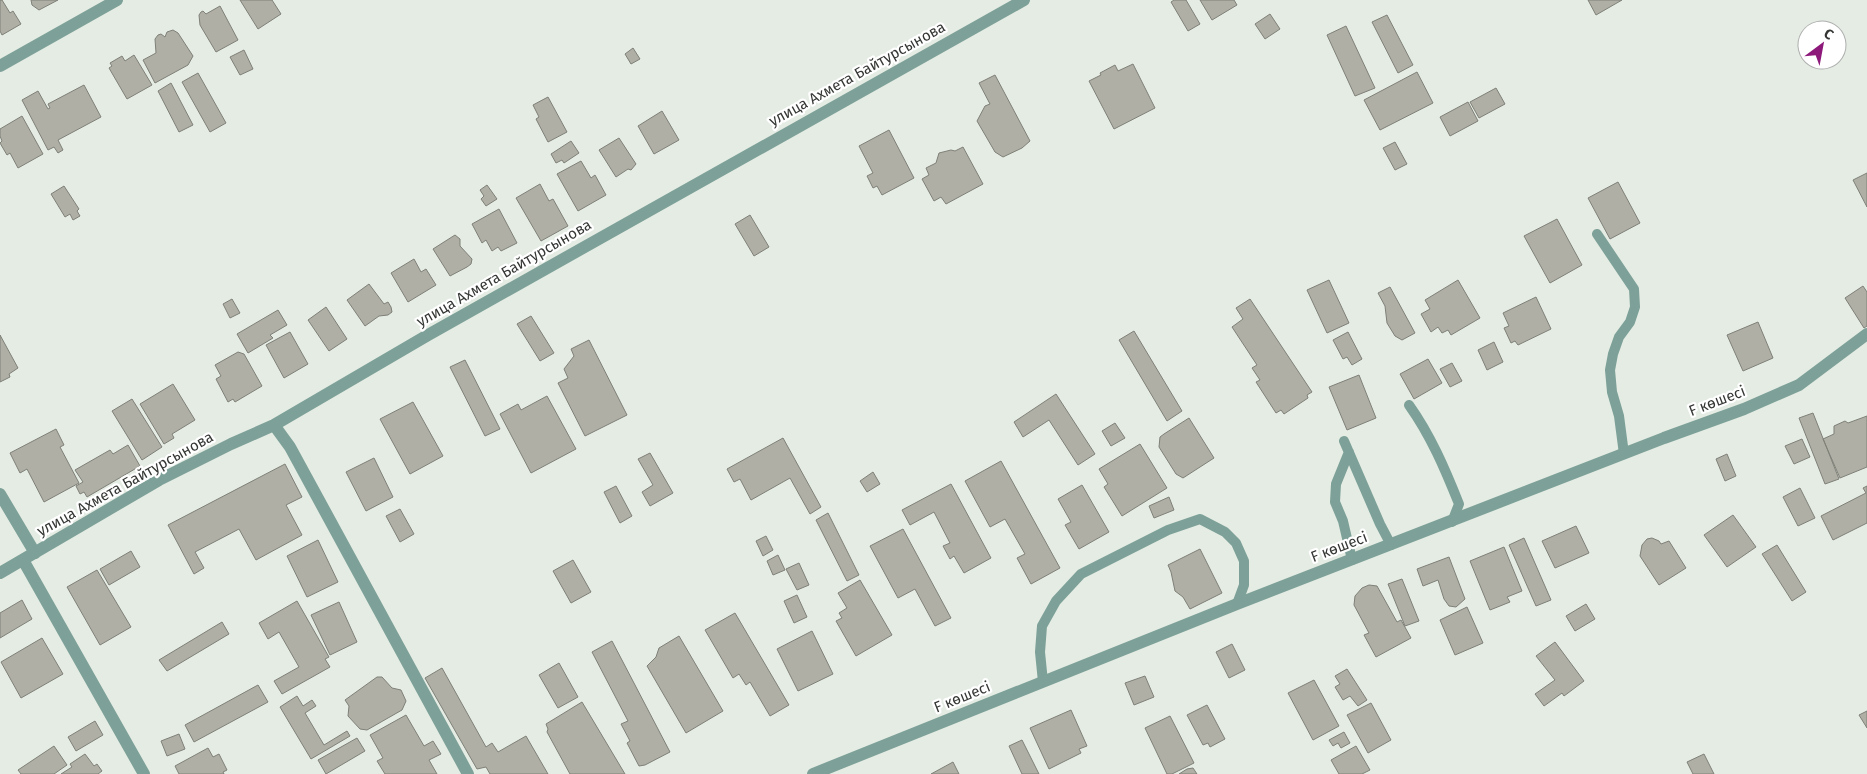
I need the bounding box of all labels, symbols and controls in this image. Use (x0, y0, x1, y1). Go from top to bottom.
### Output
street label: улица Ахмета Байтурсынова (766, 18, 948, 130)
north arrow (1797, 20, 1847, 70)
text: С (1821, 25, 1837, 44)
street label: улица Ахмета Байтурсынова (413, 215, 595, 331)
street label: F көшесі (1686, 382, 1748, 420)
street label: улица Ахмета Байтурсынова (34, 428, 216, 540)
street label: F көшесі (1308, 528, 1370, 566)
street label: F көшесі (931, 678, 993, 716)

